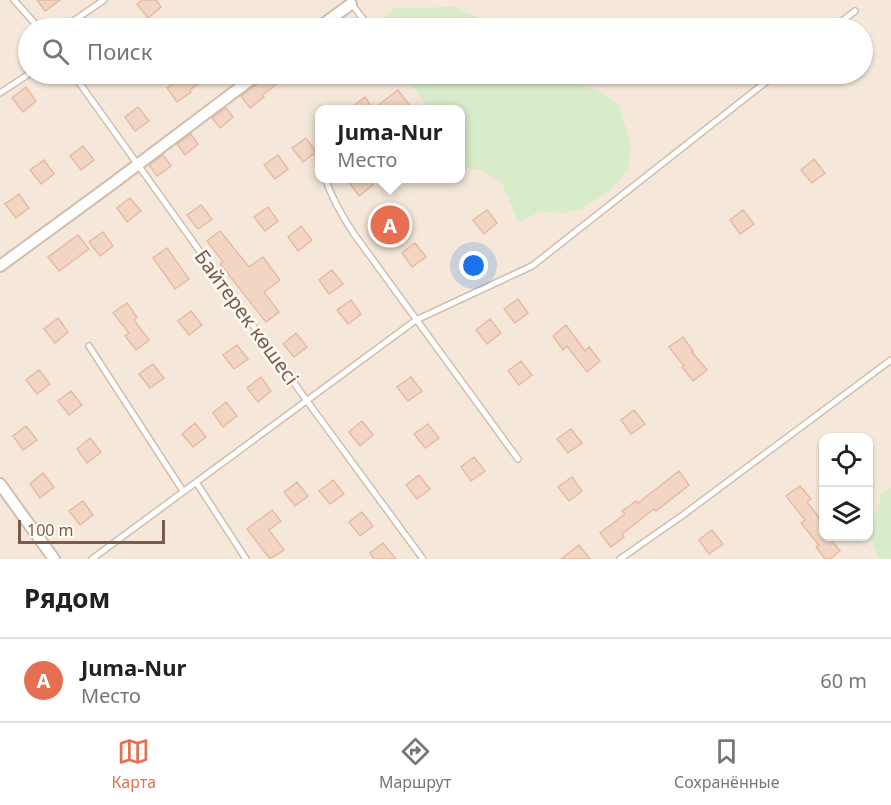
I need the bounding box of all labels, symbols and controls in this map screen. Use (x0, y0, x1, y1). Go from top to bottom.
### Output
search box (18, 18, 873, 84)
icon: search (39, 35, 72, 68)
text: Поиск (87, 36, 152, 66)
popup (315, 105, 465, 183)
text: Juma-Nur (337, 116, 443, 146)
text: Место (337, 146, 397, 173)
pin: A (370, 202, 410, 248)
street label: Байтерек көшесі (189, 244, 305, 390)
your location (459, 251, 488, 280)
map controls (819, 433, 873, 541)
button: locate (819, 433, 873, 487)
button: layers (819, 487, 873, 541)
scale bar (18, 517, 165, 544)
text: 100 m (27, 519, 74, 541)
text: Рядом (24, 580, 110, 616)
text: Juma-Nur (81, 652, 186, 682)
text: A (37, 667, 50, 694)
text: 60 m (820, 667, 867, 694)
text: Место (81, 682, 141, 709)
tab: Карта (111, 735, 156, 793)
tab: Маршрут (379, 735, 451, 793)
tab: Сохранённые (674, 735, 780, 793)

